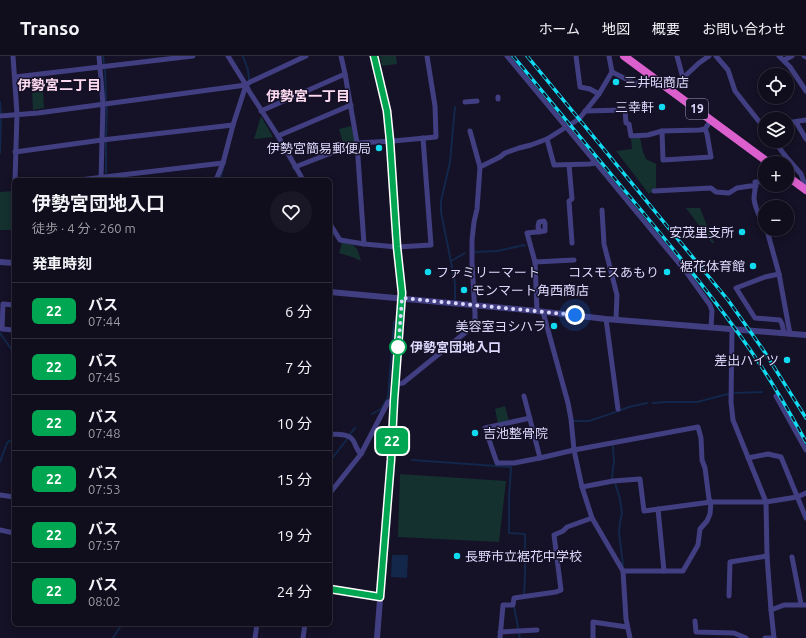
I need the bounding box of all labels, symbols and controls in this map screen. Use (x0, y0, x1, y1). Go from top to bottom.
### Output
text: Transo (20, 17, 80, 39)
text: ホーム (538, 21, 580, 37)
text: 地図 (602, 21, 630, 37)
text: 概要 (652, 21, 680, 37)
text: お問い合わせ (702, 21, 786, 37)
map controls (758, 68, 794, 236)
button: locate (758, 68, 794, 104)
place label: 三井昭商店 (624, 75, 689, 89)
district label: 伊勢宮二丁目 (17, 77, 101, 93)
marker: 三井昭商店 (611, 77, 621, 87)
district label: 伊勢宮一丁目 (266, 88, 350, 104)
road number: 19 (686, 99, 708, 119)
place label: 三幸軒 (615, 100, 654, 114)
marker: 三幸軒 (657, 102, 667, 112)
button: layers (758, 112, 794, 148)
place label: 伊勢宮簡易郵便局 (267, 141, 371, 155)
marker: 伊勢宮簡易郵便局 (374, 143, 384, 153)
button: + (758, 156, 794, 192)
button: heart (270, 191, 312, 233)
text: 伊勢宮団地入口 (32, 192, 165, 214)
button: − (758, 200, 794, 236)
text: 徒歩 · 4 分 · 260 m (32, 221, 136, 235)
place label: 安茂里支所 (669, 225, 734, 239)
marker: 安茂里支所 (737, 227, 747, 237)
text: 発車時刻 (32, 255, 92, 272)
place label: 裾花体育館 (680, 259, 745, 273)
marker: 裾花体育館 (748, 261, 758, 271)
place label: ファミリーマート (436, 265, 540, 279)
place label: コスモスあもり (568, 265, 659, 279)
marker: ファミリーマート (423, 267, 433, 277)
marker: コスモスあもり (662, 267, 672, 277)
place label: モンマート角西商店 (472, 283, 589, 297)
marker: モンマート角西商店 (459, 285, 469, 295)
text: バス (88, 296, 118, 313)
text: 22 (46, 303, 62, 319)
text: 6 分 (285, 303, 312, 320)
your location (565, 305, 585, 325)
text: 07:44 (88, 314, 121, 328)
place label: 美容室ヨシハラ (455, 319, 546, 333)
marker: 美容室ヨシハラ (549, 321, 559, 331)
marker: 伊勢宮団地入口 (389, 338, 407, 356)
place label: 伊勢宮団地入口 (410, 340, 501, 354)
text: バス (88, 352, 118, 369)
place label: 差出ハイツ (714, 353, 779, 367)
marker: 差出ハイツ (782, 355, 792, 365)
text: 22 (46, 359, 62, 375)
text: 7 分 (285, 359, 312, 376)
text: 07:45 (88, 370, 121, 384)
text: バス (88, 408, 118, 425)
text: 22 (46, 415, 62, 431)
text: 10 分 (277, 415, 312, 432)
text: 07:48 (88, 426, 121, 440)
place label: 吉池整骨院 (483, 426, 548, 440)
line badge: 22 (374, 428, 410, 454)
marker: 吉池整骨院 (470, 428, 480, 438)
text: 22 (384, 433, 400, 449)
text: バス (88, 464, 118, 481)
text: 22 (46, 471, 62, 487)
text: 15 分 (277, 471, 312, 488)
text: 07:53 (88, 482, 121, 496)
text: バス (88, 520, 118, 537)
text: 22 (46, 527, 62, 543)
text: 19 分 (277, 527, 312, 544)
text: 07:57 (88, 538, 121, 552)
place label: 長野市立裾花中学校 (465, 549, 582, 563)
marker: 長野市立裾花中学校 (452, 551, 462, 561)
text: バス (88, 576, 118, 593)
text: 22 (46, 583, 62, 599)
text: 24 分 (277, 583, 312, 600)
text: 08:02 (88, 594, 121, 608)

